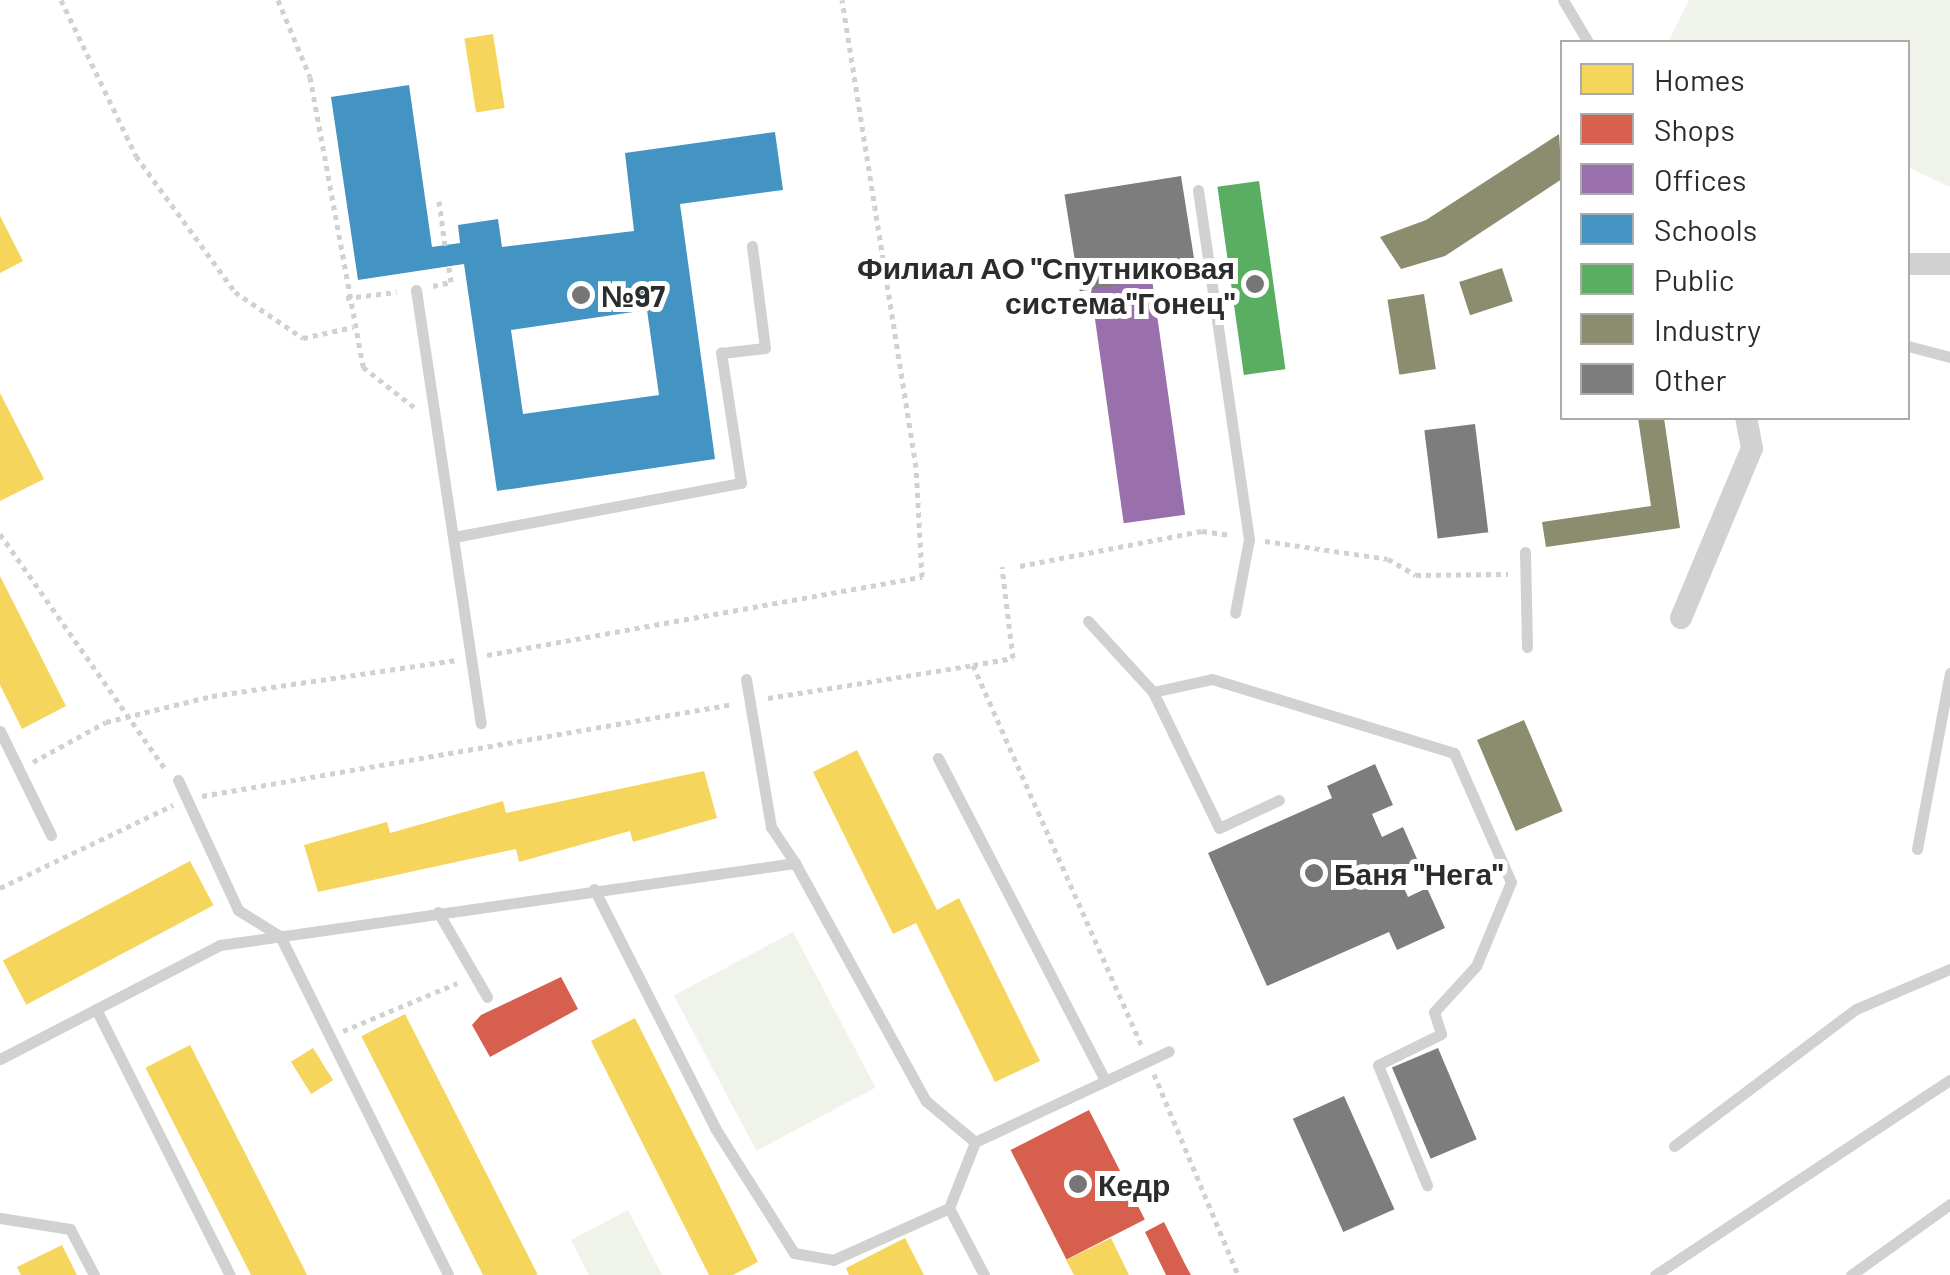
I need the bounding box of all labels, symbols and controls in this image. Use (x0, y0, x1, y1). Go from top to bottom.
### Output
legend (1560, 40, 1910, 420)
text: Homes (1654, 61, 1745, 97)
text: Shops (1654, 111, 1735, 147)
text: Offices (1654, 161, 1747, 197)
text: Schools (1654, 211, 1757, 247)
place label: Филиал АО "Спутниковая система"Гонец" (857, 249, 1235, 320)
text: Public (1654, 261, 1734, 297)
marker: Филиал АО "Спутниковая система"Гонец" (1244, 273, 1266, 295)
place label: №97 (601, 277, 665, 313)
marker: №97 (570, 284, 592, 306)
text: Industry (1654, 311, 1761, 347)
text: Other (1654, 361, 1726, 397)
place label: Баня "Нега" (1334, 855, 1503, 891)
marker: Баня "Нега" (1303, 862, 1325, 884)
place label: Кедр (1098, 1166, 1170, 1202)
marker: Кедр (1067, 1173, 1089, 1195)

